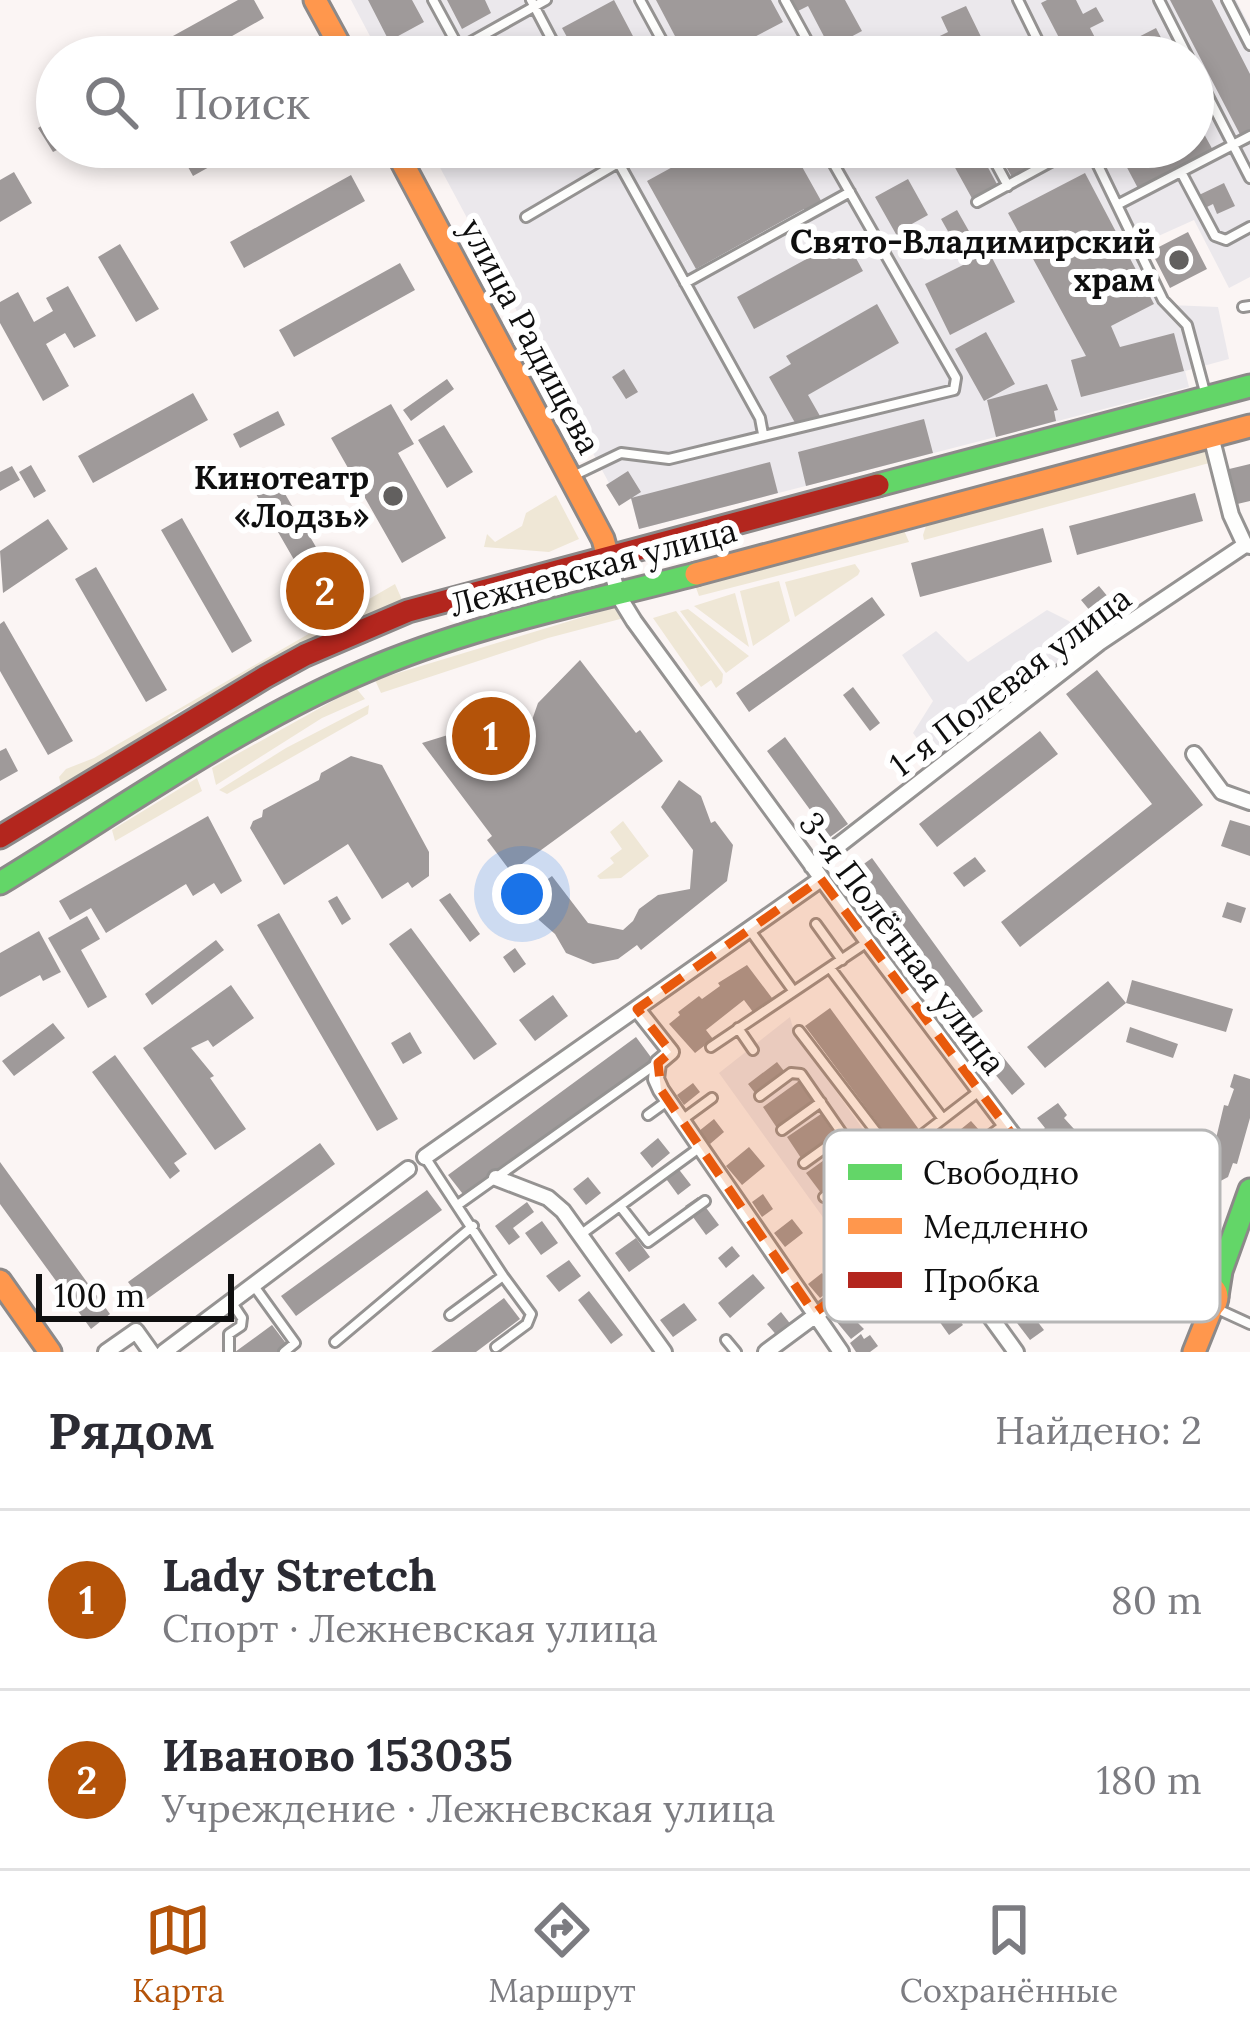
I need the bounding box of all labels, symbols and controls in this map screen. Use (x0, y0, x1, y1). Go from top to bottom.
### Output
search box (36, 36, 1214, 168)
icon: search (78, 69, 144, 135)
text: Поиск (174, 74, 310, 131)
street label: улица Радищева (451, 211, 611, 461)
place label: Свято-Владимирский храм (790, 220, 1155, 300)
marker: Свято-Владимирский храм (1166, 247, 1192, 273)
place label: Кинотеатр «Лодзь» (194, 456, 369, 536)
marker: Кинотеатр «Лодзь» (380, 483, 406, 509)
street label: Лежневская улица (445, 509, 741, 625)
pin: 2 (286, 546, 364, 636)
street label: 1-я Полевая улица (881, 577, 1139, 785)
pin: 1 (452, 691, 530, 781)
street label: 3-я Полётная улица (791, 803, 1015, 1083)
your location (492, 864, 552, 924)
legend (824, 1130, 1220, 1322)
text: Свободно (923, 1151, 1079, 1193)
text: Медленно (923, 1205, 1088, 1247)
text: Пробка (923, 1259, 1040, 1301)
scale bar (36, 1268, 234, 1321)
text: 100 m (54, 1274, 145, 1316)
text: Рядом (48, 1398, 214, 1463)
text: Найдено: 2 (995, 1405, 1202, 1455)
text: Lady Stretch (162, 1546, 436, 1603)
text: 1 (79, 1575, 95, 1625)
text: 80 m (1111, 1575, 1202, 1625)
text: Спорт · Лежневская улица (162, 1603, 658, 1653)
text: Иваново 153035 (162, 1726, 513, 1783)
text: 2 (77, 1755, 97, 1805)
text: 180 m (1097, 1755, 1202, 1805)
text: Учреждение · Лежневская улица (162, 1783, 775, 1833)
tab: Карта (132, 1897, 225, 2011)
tab: Маршрут (488, 1897, 636, 2011)
tab: Сохранённые (900, 1897, 1118, 2011)

